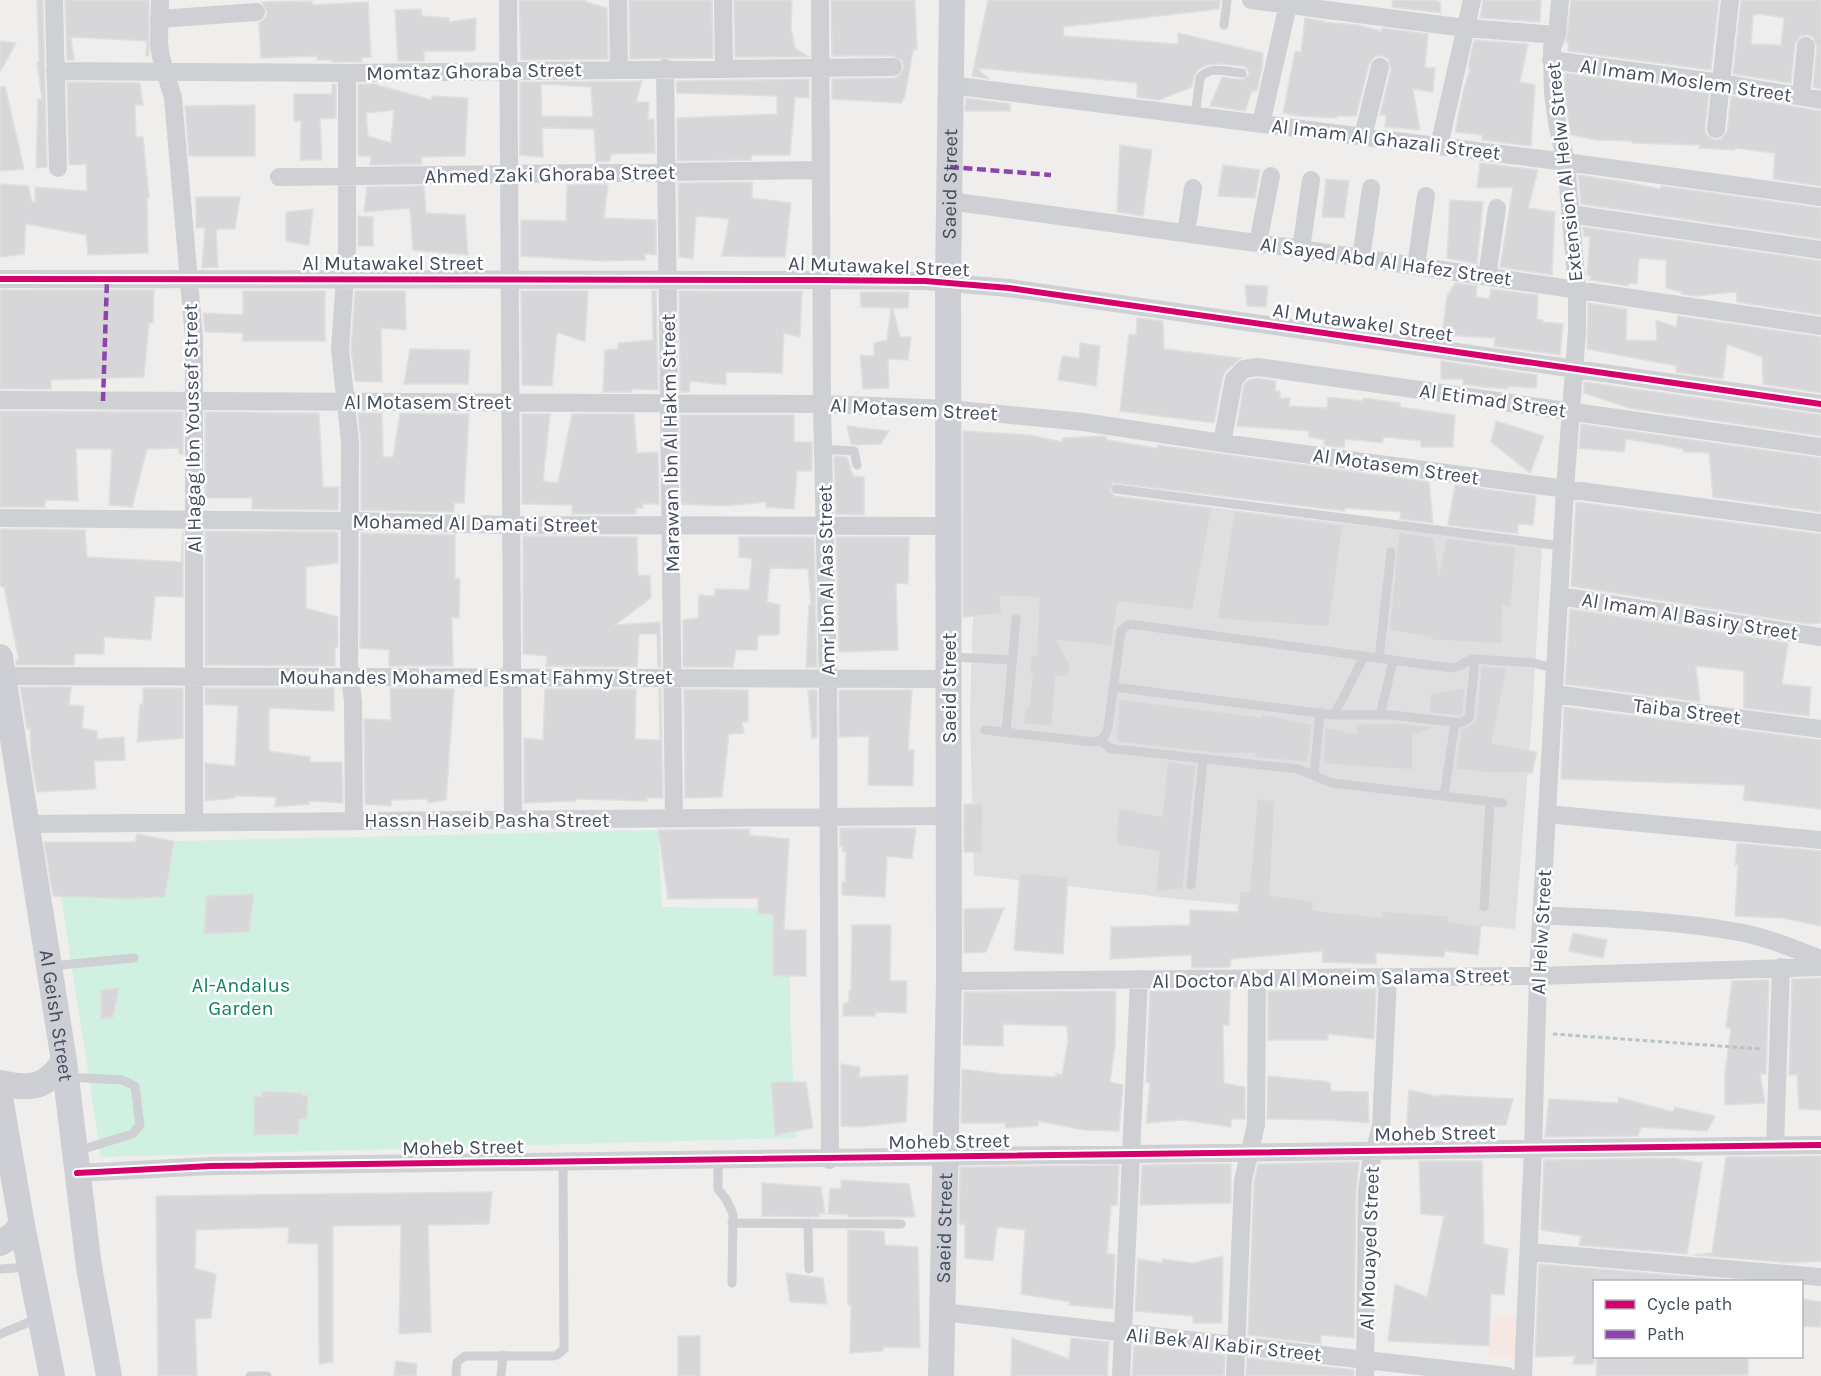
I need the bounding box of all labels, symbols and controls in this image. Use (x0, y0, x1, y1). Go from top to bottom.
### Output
street label: Al Imam Moslem Street (1579, 54, 1794, 107)
street label: Momtaz Ghoraba Street (366, 58, 583, 85)
street label: Extension Al Helw Street (1541, 60, 1587, 283)
street label: Al Imam Al Ghazali Street (1270, 114, 1502, 165)
street label: Saeid Street (938, 128, 962, 240)
street label: Ahmed Zaki Ghoraba Street (425, 161, 676, 188)
street label: Al Sayed Abd Al Hafez Street (1259, 232, 1514, 291)
street label: Al Mutawakel Street (302, 252, 484, 275)
street label: Al Mutawakel Street (788, 252, 971, 281)
street label: Al Mutawakel Street (1271, 298, 1455, 347)
street label: Al Hagag Ibn Youssef Street (179, 303, 206, 553)
street label: Marawan Ibn Al Hakm Street (657, 313, 684, 572)
street label: Al Etimad Street (1418, 379, 1568, 422)
street label: Al Motasem Street (344, 391, 512, 414)
street label: Al Motasem Street (830, 394, 999, 425)
street label: Al Motasem Street (1311, 443, 1481, 490)
street label: Amr Ibn Al Aas Street (813, 484, 840, 676)
street label: Mohamed Al Damati Street (352, 510, 598, 537)
street label: Al Imam Al Basiry Street (1580, 588, 1800, 645)
street label: Saeid Street (938, 632, 961, 743)
street label: Mouhandes Mohamed Esmat Fahmy Street (279, 666, 673, 689)
street label: Taiba Street (1632, 694, 1742, 730)
street label: Hassn Haseib Pasha Street (364, 809, 610, 832)
street label: Al Helw Street (1527, 868, 1556, 995)
street label: Al Geish Street (35, 948, 77, 1083)
street label: Al Doctor Abd Al Moneim Salama Street (1152, 964, 1510, 993)
park label: Al-Andalus Garden (192, 974, 290, 1020)
street label: Moheb Street (1374, 1121, 1497, 1146)
street label: Moheb Street (888, 1129, 1011, 1154)
street label: Moheb Street (402, 1135, 525, 1160)
street label: Al Mouayed Street (1355, 1165, 1384, 1330)
street label: Saeid Street (932, 1172, 957, 1284)
legend (1593, 1280, 1803, 1358)
text: Cycle path (1647, 1293, 1732, 1315)
street label: Ali Bek Al Kabir Street (1125, 1323, 1323, 1366)
text: Path (1647, 1323, 1685, 1345)

